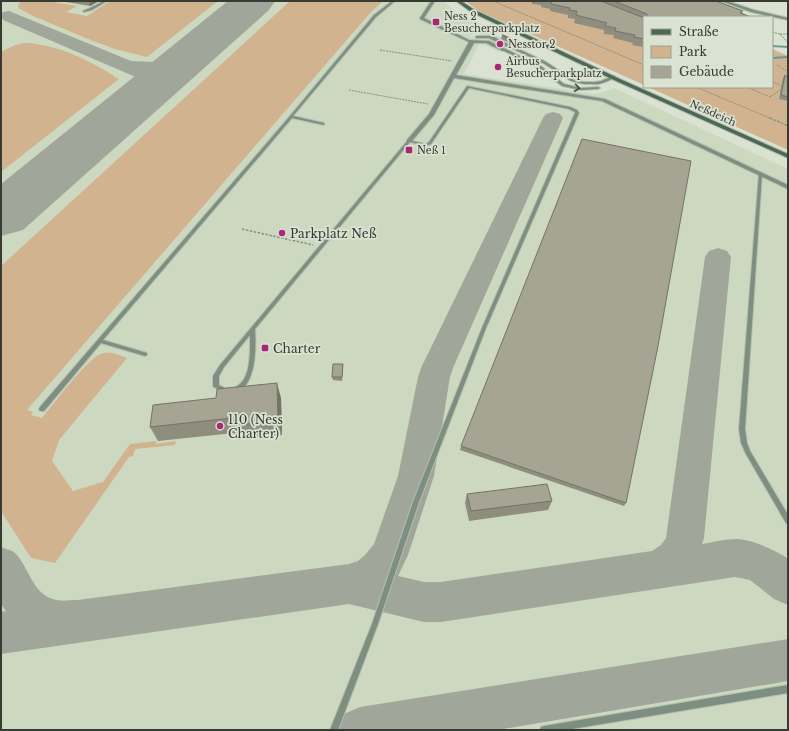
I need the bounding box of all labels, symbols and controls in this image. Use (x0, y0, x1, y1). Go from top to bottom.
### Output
place label: Ness 2 Besucherparkplatz (444, 10, 540, 35)
legend (643, 16, 773, 88)
marker: Ness 2 Besucherparkplatz (431, 17, 441, 27)
text: Straße (679, 24, 719, 39)
place label: Nesstor 2 (508, 38, 555, 51)
marker: Nesstor 2 (495, 39, 505, 49)
text: Park (679, 44, 707, 59)
place label: Airbus Besucherparkplatz (505, 55, 602, 80)
marker: Airbus Besucherparkplatz (493, 62, 503, 72)
text: Gebäude (679, 64, 734, 79)
one-way arrow (574, 83, 580, 92)
street label: Neßdeich (688, 97, 738, 129)
place label: Neß 1 (417, 144, 446, 157)
marker: Neß 1 (404, 145, 414, 155)
place label: Parkplatz Neß (290, 226, 377, 241)
marker: Parkplatz Neß (277, 228, 287, 238)
place label: Charter (273, 341, 321, 356)
marker: Charter (260, 343, 270, 353)
place label: 110 (Ness Charter) (228, 412, 283, 441)
marker: 110 (Ness Charter) (215, 421, 225, 431)

